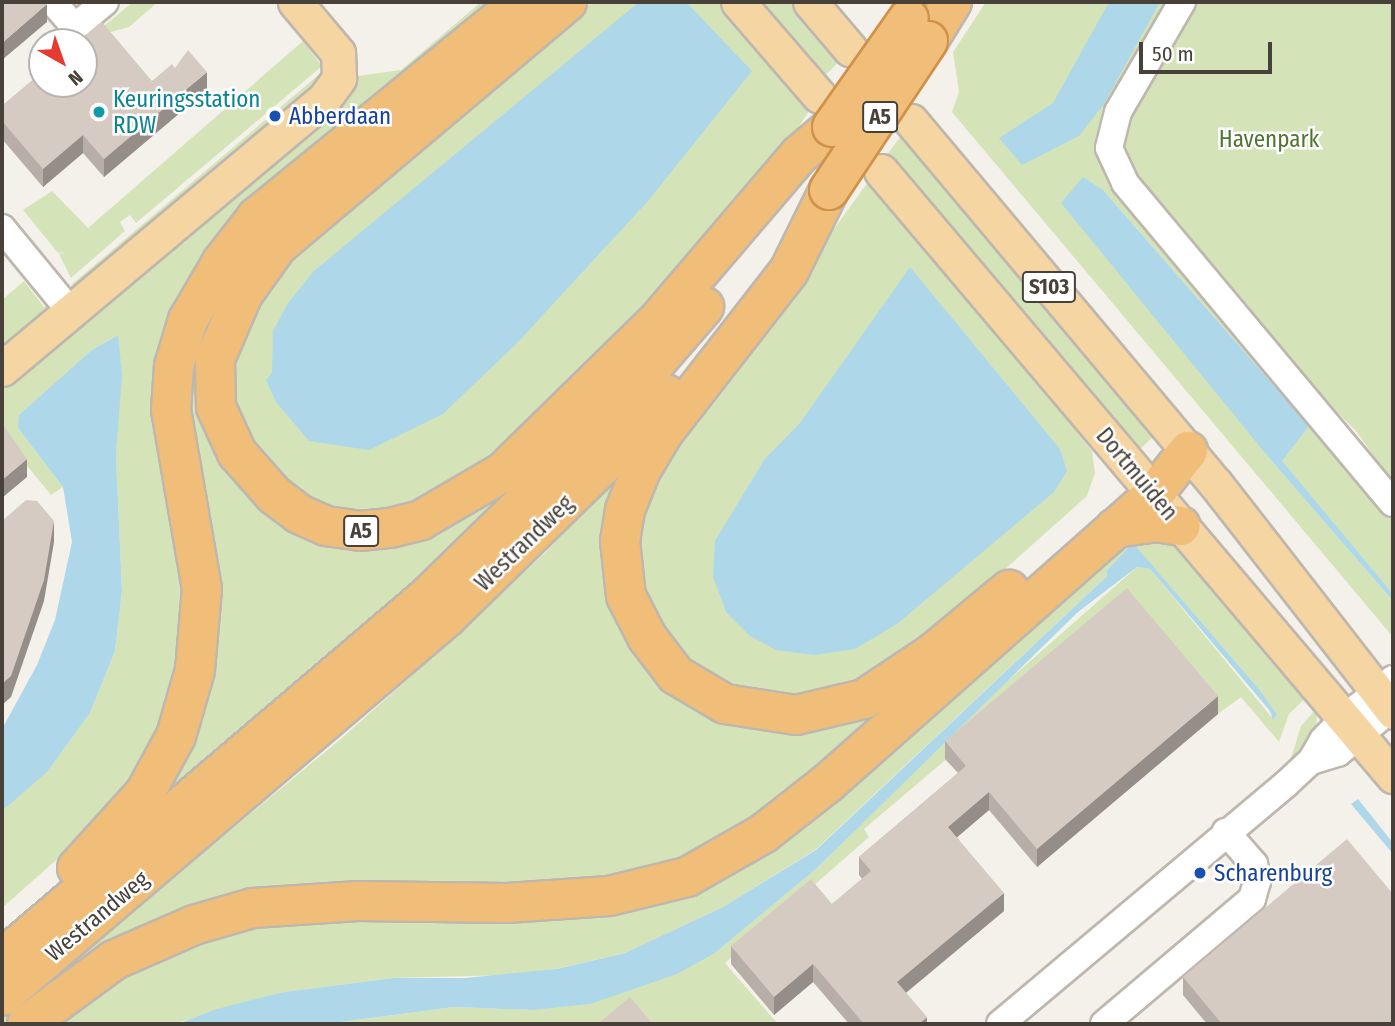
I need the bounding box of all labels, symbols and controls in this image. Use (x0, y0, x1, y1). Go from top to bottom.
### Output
north arrow (28, 28, 98, 98)
scale bar (1143, 28, 1276, 72)
text: 50 m (1152, 41, 1194, 67)
text: N (64, 65, 87, 90)
place label: Keuringsstation RDW (113, 85, 260, 139)
road number: A5 (861, 100, 899, 134)
place label: Abberdaan (289, 102, 391, 130)
marker: Keuringsstation RDW (91, 104, 107, 120)
marker: Abberdaan (267, 108, 283, 124)
park label: Havenpark (1219, 125, 1319, 153)
road number: S103 (1021, 270, 1077, 304)
street label: Dortmuiden (1090, 422, 1184, 526)
street label: Westrandweg (469, 489, 579, 597)
road number: A5 (342, 514, 380, 548)
place label: Scharenburg (1214, 859, 1332, 887)
street label: Westrandweg (40, 865, 154, 967)
marker: Scharenburg (1192, 865, 1208, 881)

